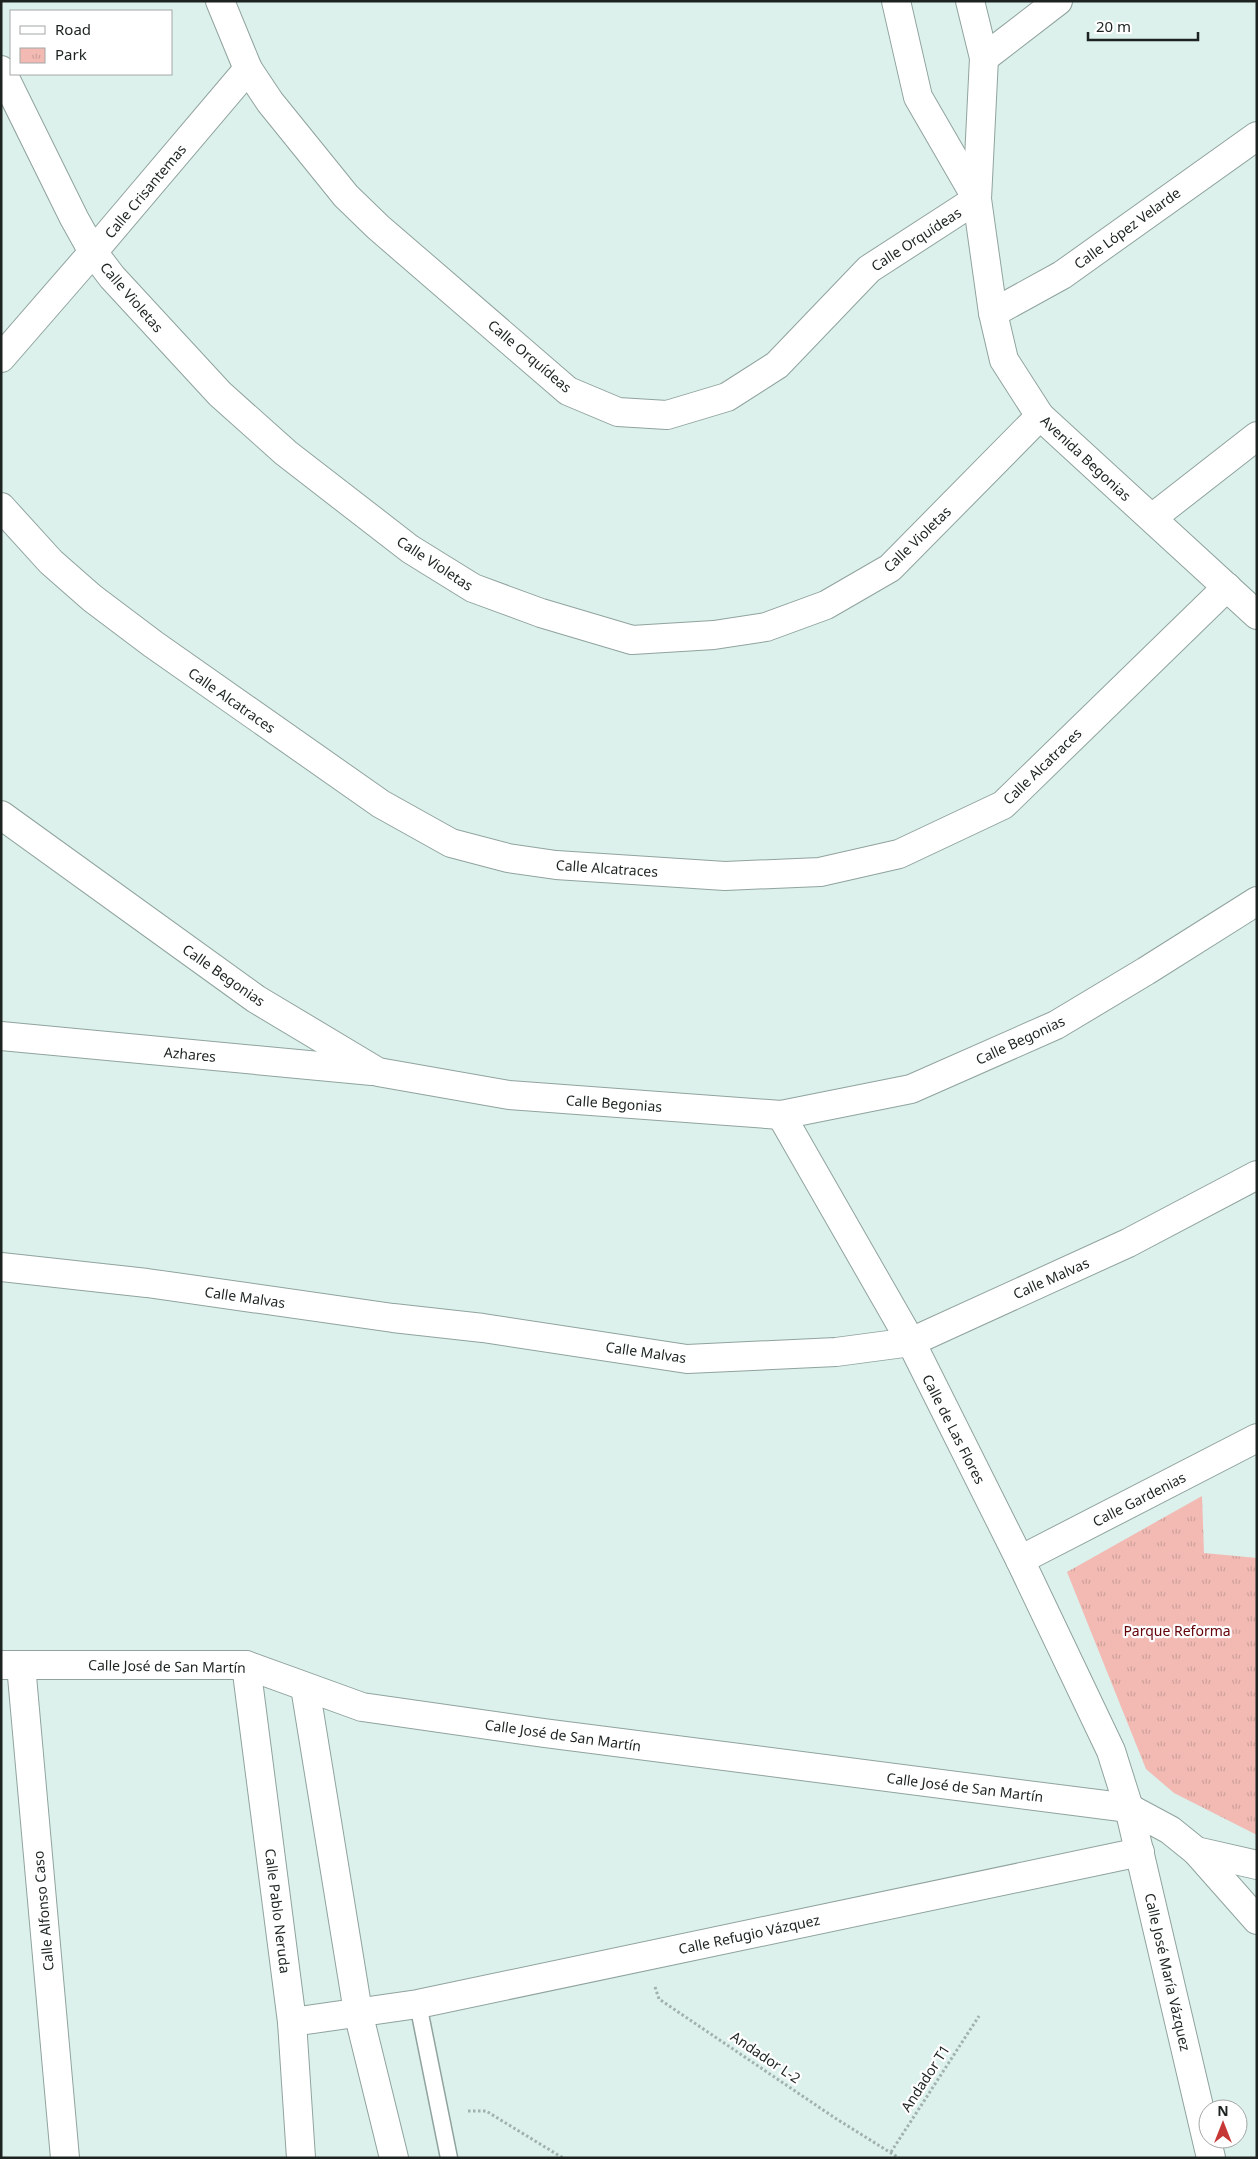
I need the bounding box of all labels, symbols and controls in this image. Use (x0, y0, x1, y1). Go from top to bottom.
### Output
legend (10, 10, 172, 75)
scale bar (1088, 10, 1198, 42)
text: 20 m (1096, 16, 1131, 36)
text: Road (55, 19, 91, 39)
text: Park (55, 44, 87, 64)
street label: Calle Crisantemas (100, 140, 190, 242)
street label: Calle López Velarde (1070, 183, 1184, 273)
street label: Calle Orquídeas (867, 203, 965, 275)
street label: Calle Violetas (96, 258, 168, 336)
street label: Calle Orquídeas (484, 315, 576, 397)
street label: Avenida Begonias (1037, 411, 1136, 505)
street label: Calle Violetas (879, 502, 955, 576)
street label: Calle Violetas (393, 531, 477, 595)
street label: Calle Alcatraces (185, 663, 280, 737)
street label: Calle Alcatraces (999, 723, 1086, 808)
street label: Calle Alcatraces (555, 855, 659, 881)
street label: Calle Begonias (179, 940, 269, 1011)
street label: Calle Begonias (972, 1011, 1068, 1069)
street label: Azhares (163, 1042, 217, 1066)
street label: Calle Begonias (565, 1090, 663, 1116)
street label: Calle Malvas (1010, 1253, 1092, 1303)
street label: Calle Malvas (203, 1282, 287, 1312)
street label: Calle Malvas (604, 1337, 688, 1367)
street label: Calle de Las Flores (918, 1371, 990, 1487)
street label: Calle Gardenias (1089, 1467, 1189, 1531)
park label: Parque Reforma (1123, 1621, 1231, 1640)
street label: Calle José de San Martín (88, 1655, 246, 1677)
street label: Calle José de San Martín (484, 1715, 642, 1755)
street label: Calle José de San Martín (886, 1768, 1044, 1806)
street label: Calle Pablo Neruda (261, 1848, 295, 1974)
street label: Calle Alfonso Caso (28, 1850, 58, 1972)
street label: Calle José María Vázquez (1141, 1891, 1196, 2053)
street label: Calle Refugio Vázquez (677, 1910, 822, 1958)
street label: Andador L-2 (727, 2027, 805, 2087)
street label: Andador T1 (896, 2041, 954, 2115)
north arrow (1198, 2099, 1248, 2149)
text: N (1217, 2101, 1229, 2120)

